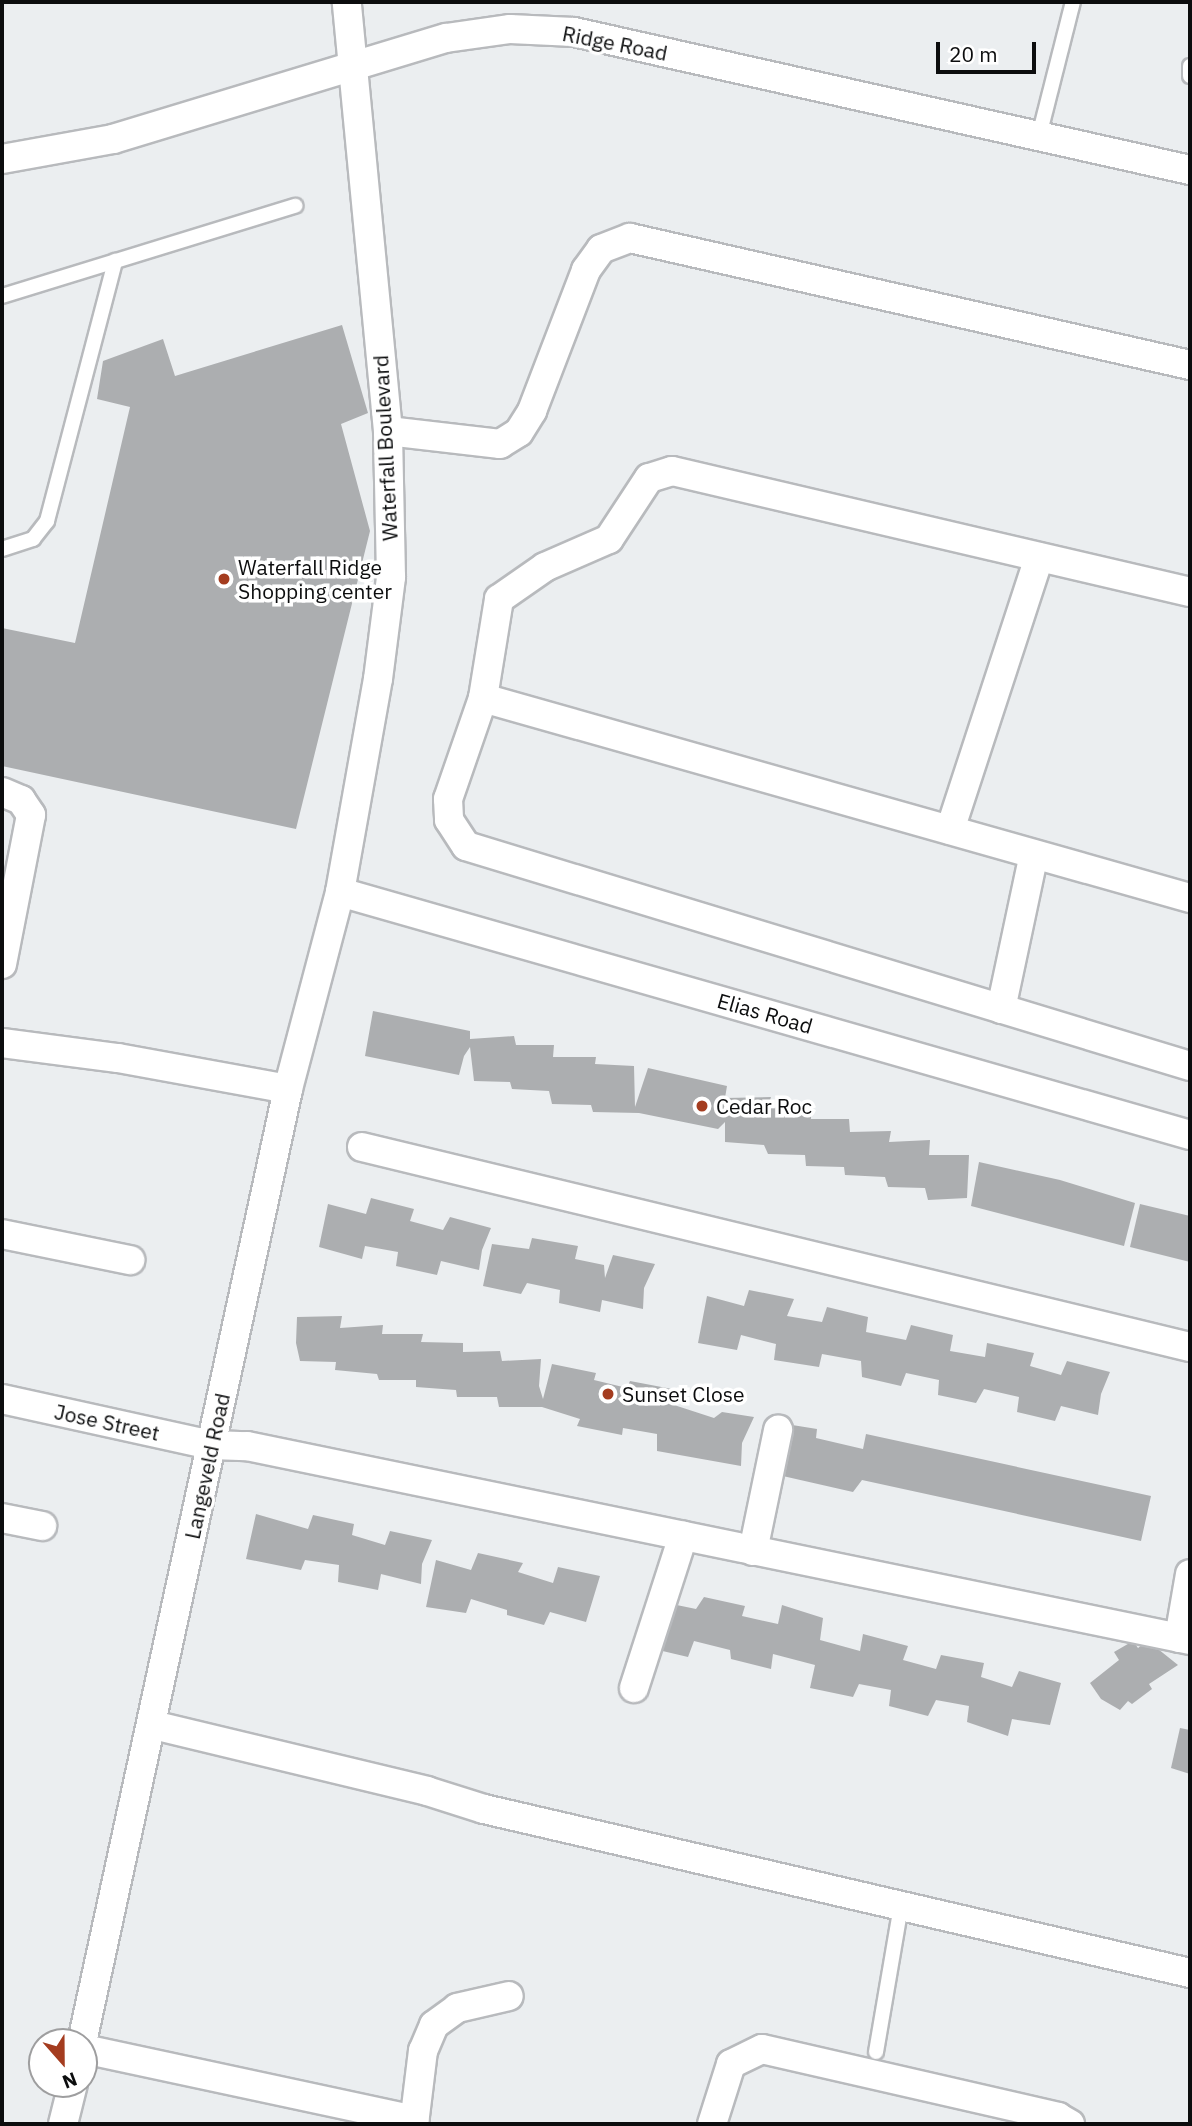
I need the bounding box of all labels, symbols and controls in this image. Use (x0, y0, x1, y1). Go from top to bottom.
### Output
street label: Ridge Road (560, 20, 670, 66)
scale bar (940, 28, 1040, 72)
text: 20 m (949, 40, 998, 68)
street label: Waterfall Boulevard (368, 354, 402, 542)
place label: Waterfall Ridge Shopping center (238, 554, 392, 604)
marker: Waterfall Ridge Shopping center (216, 571, 232, 587)
street label: Elias Road (714, 987, 816, 1039)
place label: Cedar Roc (716, 1093, 812, 1119)
marker: Cedar Roc (694, 1098, 710, 1114)
place label: Sunset Close (622, 1381, 744, 1407)
marker: Sunset Close (600, 1386, 616, 1402)
street label: Langeveld Road (179, 1391, 235, 1541)
street label: Jose Street (52, 1399, 162, 1445)
north arrow (28, 2028, 98, 2098)
text: N (59, 2067, 81, 2094)

